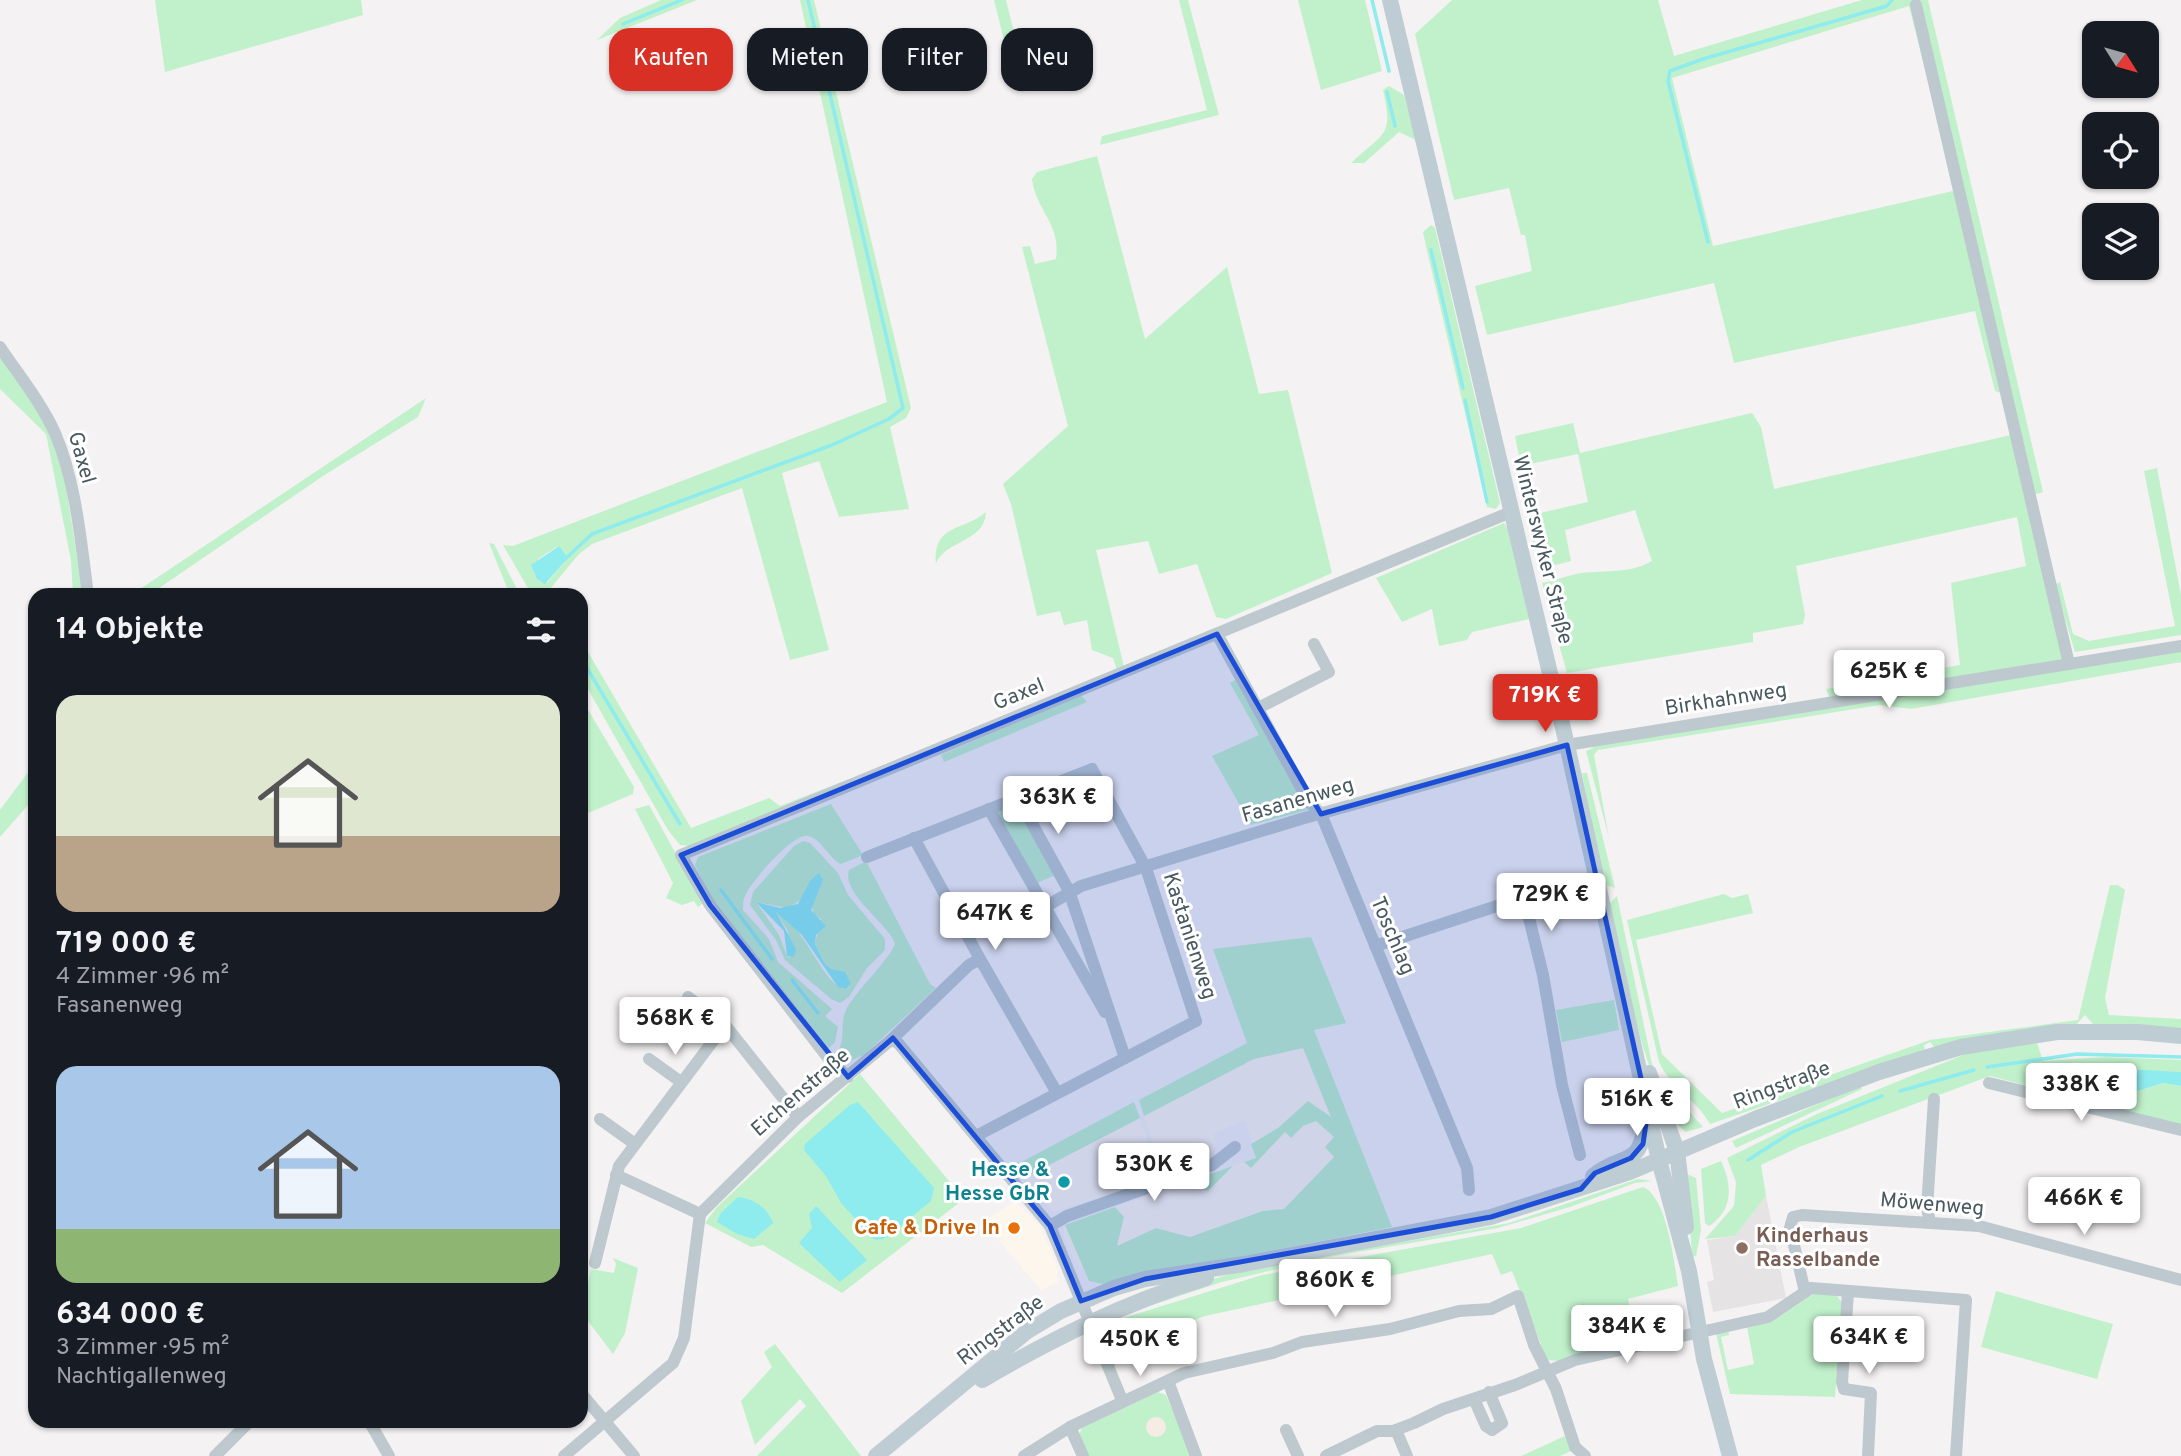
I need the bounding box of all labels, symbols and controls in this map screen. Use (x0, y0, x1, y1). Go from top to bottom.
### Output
north arrow (2082, 21, 2160, 98)
map controls (2082, 21, 2159, 280)
chip: Kaufen (609, 28, 733, 91)
chip: Mieten (747, 28, 868, 91)
chip: Filter (882, 28, 987, 91)
chip: Neu (1001, 28, 1093, 91)
button: locate (2082, 112, 2159, 189)
button: layers (2082, 203, 2159, 280)
street label: Gaxel (61, 429, 101, 487)
street label: Winterswyker Straße (1505, 453, 1579, 647)
icon: filters (522, 611, 560, 649)
text: 14 Objekte (56, 612, 204, 649)
pin: 625K € (1832, 650, 1946, 710)
text: 625K € (1850, 658, 1928, 687)
street label: Gaxel (989, 673, 1049, 717)
pin: 719K € (1488, 674, 1602, 734)
street label: Birkhahnweg (1663, 677, 1789, 723)
text: 719K € (1509, 682, 1581, 711)
icon: home (245, 740, 371, 866)
street label: Fasanenweg (1239, 772, 1357, 830)
pin: 363K € (1001, 776, 1115, 836)
text: 363K € (1019, 784, 1097, 813)
street label: Kastanienweg (1156, 869, 1222, 1003)
pin: 729K € (1494, 874, 1608, 933)
text: 729K € (1513, 881, 1589, 910)
pin: 647K € (938, 892, 1052, 952)
street label: Toschlag (1363, 893, 1421, 979)
text: 647K € (956, 900, 1034, 929)
text: 719 000 € (56, 926, 197, 963)
text: 4 Zimmer · 96 m² (56, 963, 229, 992)
text: Fasanenweg (56, 992, 183, 1021)
pin: 568K € (618, 998, 732, 1057)
text: 568K € (635, 1005, 715, 1034)
street label: Eichenstraße (746, 1043, 856, 1143)
street label: Ringstraße (1730, 1055, 1834, 1117)
pin: 338K € (2024, 1064, 2138, 1123)
text: 338K € (2042, 1071, 2120, 1100)
pin: 516K € (1580, 1078, 1694, 1138)
text: 516K € (1600, 1086, 1674, 1115)
icon: home (245, 1111, 371, 1237)
pin: 530K € (1097, 1144, 1211, 1203)
text: 530K € (1114, 1151, 1194, 1180)
place label: Hesse & Hesse GbR (945, 1157, 1050, 1208)
marker: Hesse & Hesse GbR (1056, 1174, 1072, 1190)
pin: 466K € (2027, 1178, 2141, 1237)
text: 466K € (2044, 1185, 2124, 1214)
street label: Möwenweg (1879, 1187, 1985, 1223)
place label: Cafe & Drive In (854, 1215, 1000, 1242)
marker: Cafe & Drive In (1006, 1220, 1022, 1236)
place label: Kinderhaus Rasselbande (1756, 1223, 1880, 1274)
marker: Kinderhaus Rasselbande (1734, 1240, 1750, 1256)
pin: 860K € (1278, 1260, 1392, 1319)
text: 860K € (1295, 1267, 1375, 1296)
street label: Ringstraße (952, 1290, 1050, 1372)
text: 634 000 € (56, 1297, 205, 1334)
pin: 384K € (1570, 1306, 1684, 1365)
text: 384K € (1587, 1313, 1667, 1342)
pin: 634K € (1812, 1316, 1926, 1376)
pin: 450K € (1083, 1318, 1197, 1378)
text: 634K € (1829, 1324, 1909, 1353)
text: 450K € (1100, 1326, 1180, 1355)
text: 3 Zimmer · 95 m² (56, 1334, 229, 1363)
text: Nachtigallenweg (56, 1363, 227, 1392)

